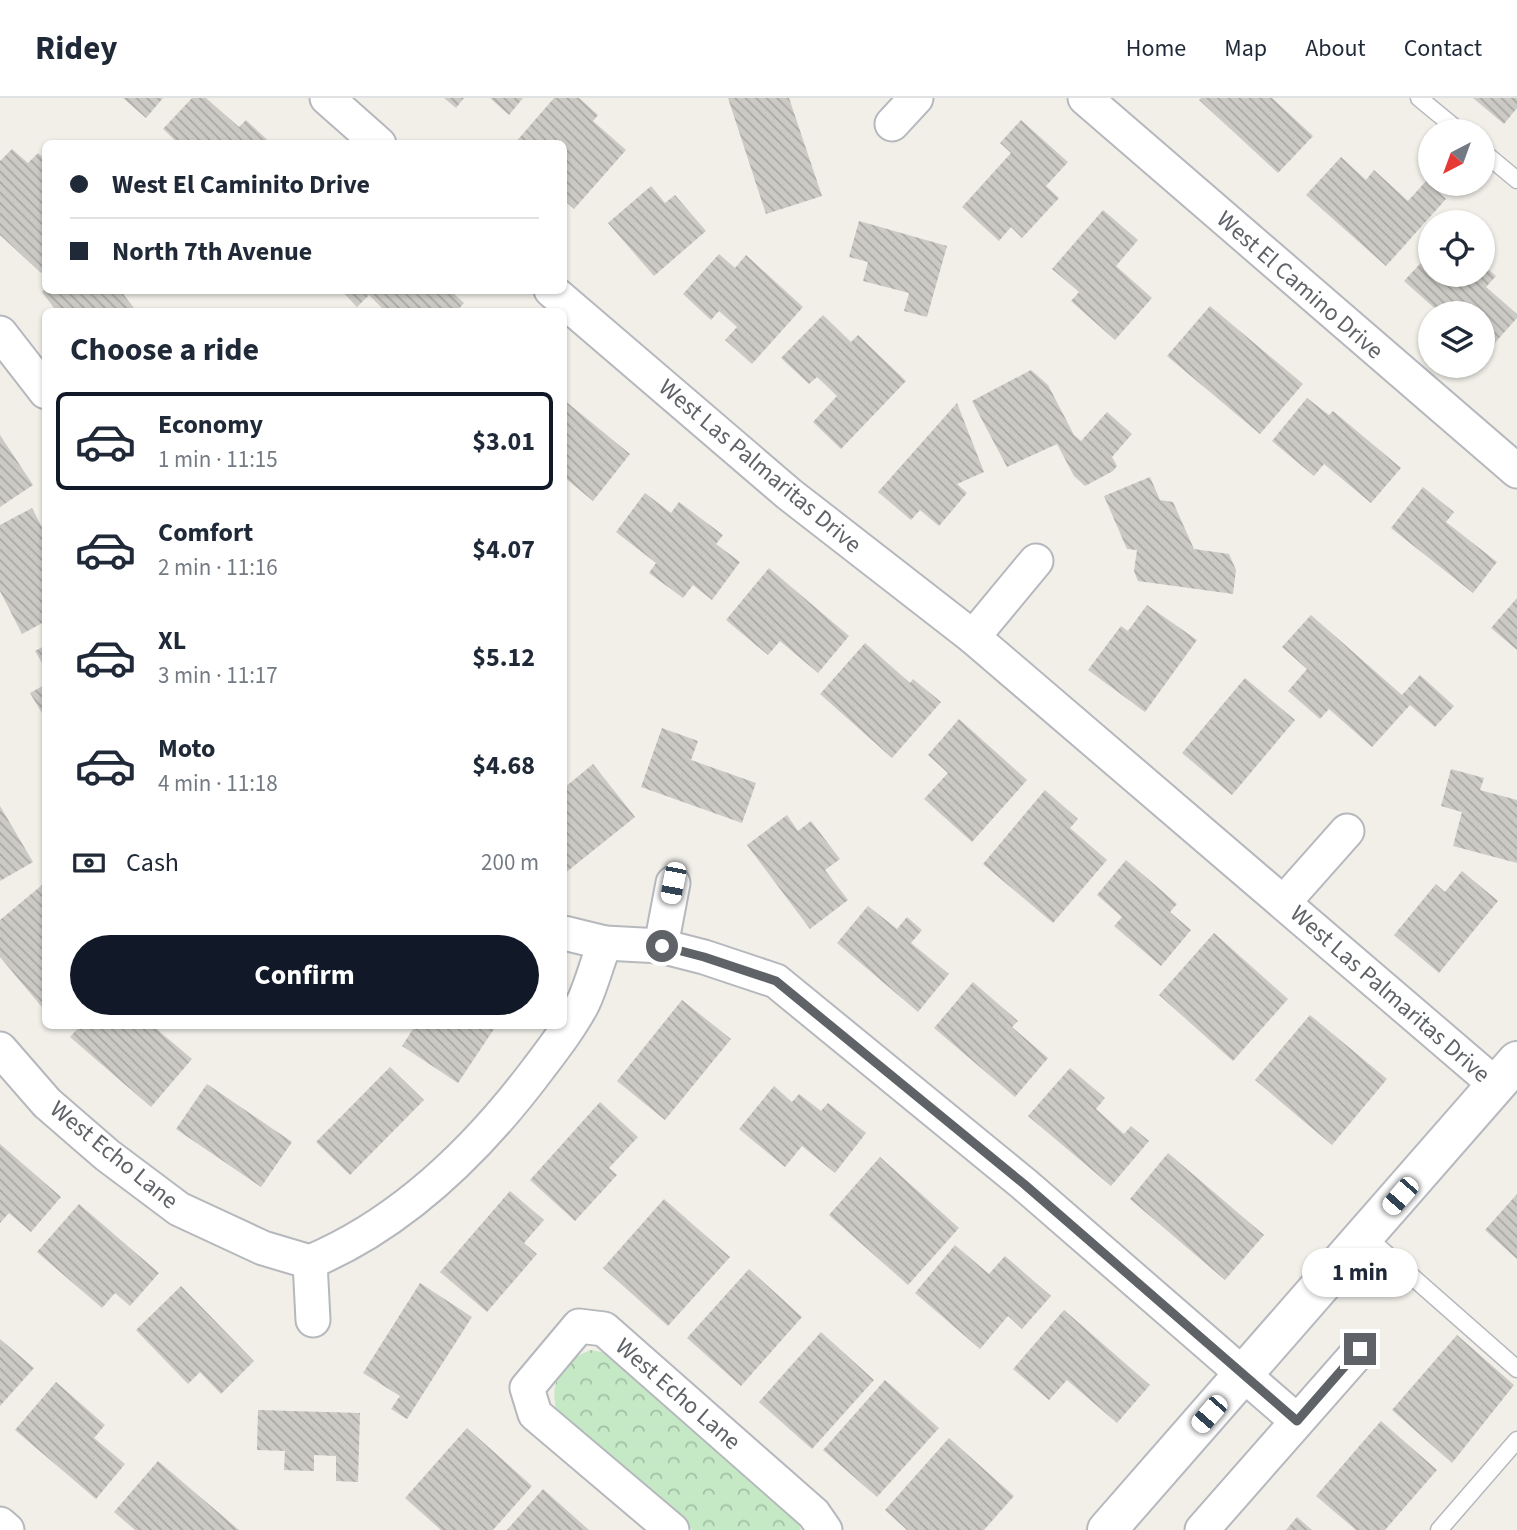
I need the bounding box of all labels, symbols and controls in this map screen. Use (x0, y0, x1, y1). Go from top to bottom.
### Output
text: Ridey (35, 25, 117, 72)
text: Home (1126, 31, 1186, 66)
text: Map (1224, 31, 1267, 66)
text: About (1305, 31, 1366, 66)
text: Contact (1404, 31, 1482, 66)
north arrow (1418, 119, 1494, 196)
map controls (1418, 119, 1495, 378)
text: West El Caminito Drive (112, 166, 370, 203)
street label: West El Camino Drive (1209, 202, 1391, 368)
button: locate (1418, 210, 1495, 287)
text: North 7th Avenue (112, 233, 312, 270)
button: layers (1418, 301, 1495, 378)
text: Choose a ride (70, 327, 259, 373)
street label: West Las Palmaritas Drive (651, 370, 869, 562)
text: Economy (158, 406, 263, 443)
icon: car (74, 410, 137, 473)
text: $3.01 (472, 423, 535, 460)
text: 1 min · 11:15 (158, 443, 278, 476)
text: Comfort (158, 514, 253, 551)
icon: car (74, 518, 137, 581)
text: $4.07 (472, 531, 535, 568)
text: 2 min · 11:16 (158, 551, 278, 584)
text: XL (158, 622, 186, 659)
icon: car (74, 626, 137, 689)
text: $5.12 (472, 639, 535, 676)
text: 3 min · 11:17 (158, 659, 278, 692)
text: Moto (158, 730, 215, 767)
icon: car (74, 734, 137, 797)
text: $4.68 (472, 747, 535, 784)
text: 4 min · 11:18 (158, 767, 278, 800)
icon: cash (70, 844, 108, 882)
text: Cash (126, 844, 179, 881)
text: 200 m (481, 846, 539, 879)
car (659, 860, 688, 906)
street label: West Las Palmaritas Drive (1282, 897, 1498, 1091)
route start (646, 930, 678, 962)
button: Confirm (70, 935, 539, 1015)
street label: West Echo Lane (42, 1092, 186, 1218)
car (1379, 1173, 1422, 1219)
callout: 1 min (1302, 1248, 1418, 1296)
text: 1 min (1332, 1256, 1388, 1289)
street label: West Echo Lane (608, 1330, 748, 1458)
route end (1344, 1333, 1376, 1365)
car (1188, 1391, 1231, 1437)

